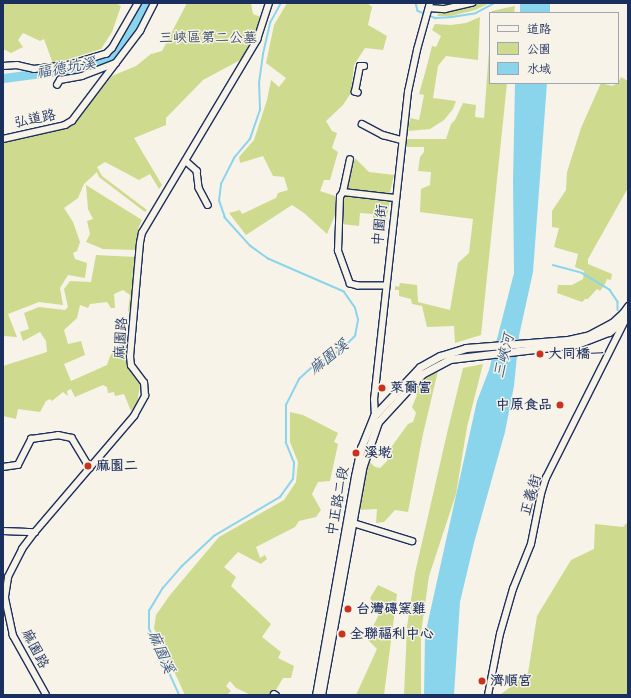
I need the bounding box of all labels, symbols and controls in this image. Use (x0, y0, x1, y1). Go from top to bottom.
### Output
legend (489, 12, 619, 84)
text: 道路 (527, 22, 551, 36)
park label: 三峽區第二公墓 (159, 30, 257, 46)
text: 公園 (527, 42, 551, 56)
water label: 福德坑溪 (35, 54, 97, 82)
text: 水域 (527, 62, 551, 76)
street label: 弘道路 (13, 106, 57, 132)
street label: 中園街 (369, 203, 391, 247)
street label: 麻園路 (111, 316, 131, 360)
water label: 三峽河 (490, 332, 518, 380)
water label: 麻園溪 (306, 336, 352, 378)
place label: 大同橋一 (548, 346, 604, 362)
marker: 大同橋一 (535, 349, 545, 359)
place label: 萊爾富 (390, 380, 432, 396)
marker: 萊爾富 (377, 383, 387, 393)
place label: 中原食品 (496, 397, 552, 413)
marker: 中原食品 (555, 400, 565, 410)
place label: 溪墘 (364, 445, 392, 461)
marker: 溪墘 (351, 448, 361, 458)
place label: 麻園二 (96, 458, 138, 474)
marker: 麻園二 (83, 461, 93, 471)
street label: 中正路二段 (324, 465, 352, 537)
street label: 正義街 (517, 472, 545, 518)
place label: 台灣磚窯雞 (356, 601, 426, 617)
marker: 台灣磚窯雞 (343, 604, 353, 614)
street label: 麻園路 (18, 626, 52, 672)
place label: 全聯福利中心 (350, 626, 434, 642)
water label: 麻園溪 (144, 628, 178, 676)
marker: 全聯福利中心 (337, 629, 347, 639)
place label: 濟順宮 (490, 673, 532, 689)
marker: 濟順宮 (477, 676, 487, 686)

